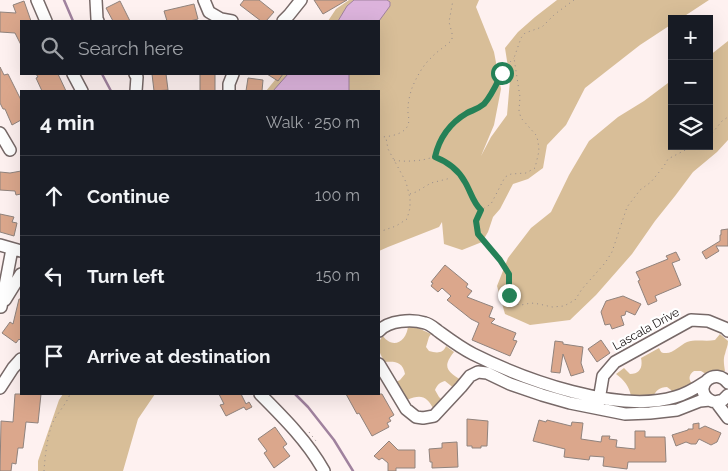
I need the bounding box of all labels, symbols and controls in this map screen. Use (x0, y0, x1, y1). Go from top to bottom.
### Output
map controls (668, 15, 713, 150)
button: + (668, 15, 713, 60)
search box (20, 20, 380, 75)
icon: search (38, 34, 66, 62)
text: Search here (78, 37, 184, 59)
button: − (668, 60, 713, 105)
route start (491, 62, 514, 85)
button: layers (668, 105, 713, 150)
text: 4 min (40, 110, 95, 135)
text: Walk · 250 m (266, 113, 360, 132)
icon: ahead (40, 182, 68, 210)
text: Continue (87, 185, 170, 207)
text: 100 m (315, 186, 360, 205)
icon: left (40, 262, 68, 290)
text: Turn left (87, 265, 164, 287)
text: 150 m (316, 266, 360, 285)
route end (498, 284, 521, 307)
street label: Lascala Drive (610, 305, 682, 353)
icon: arrive (40, 342, 68, 370)
text: Arrive at destination (87, 345, 271, 367)

